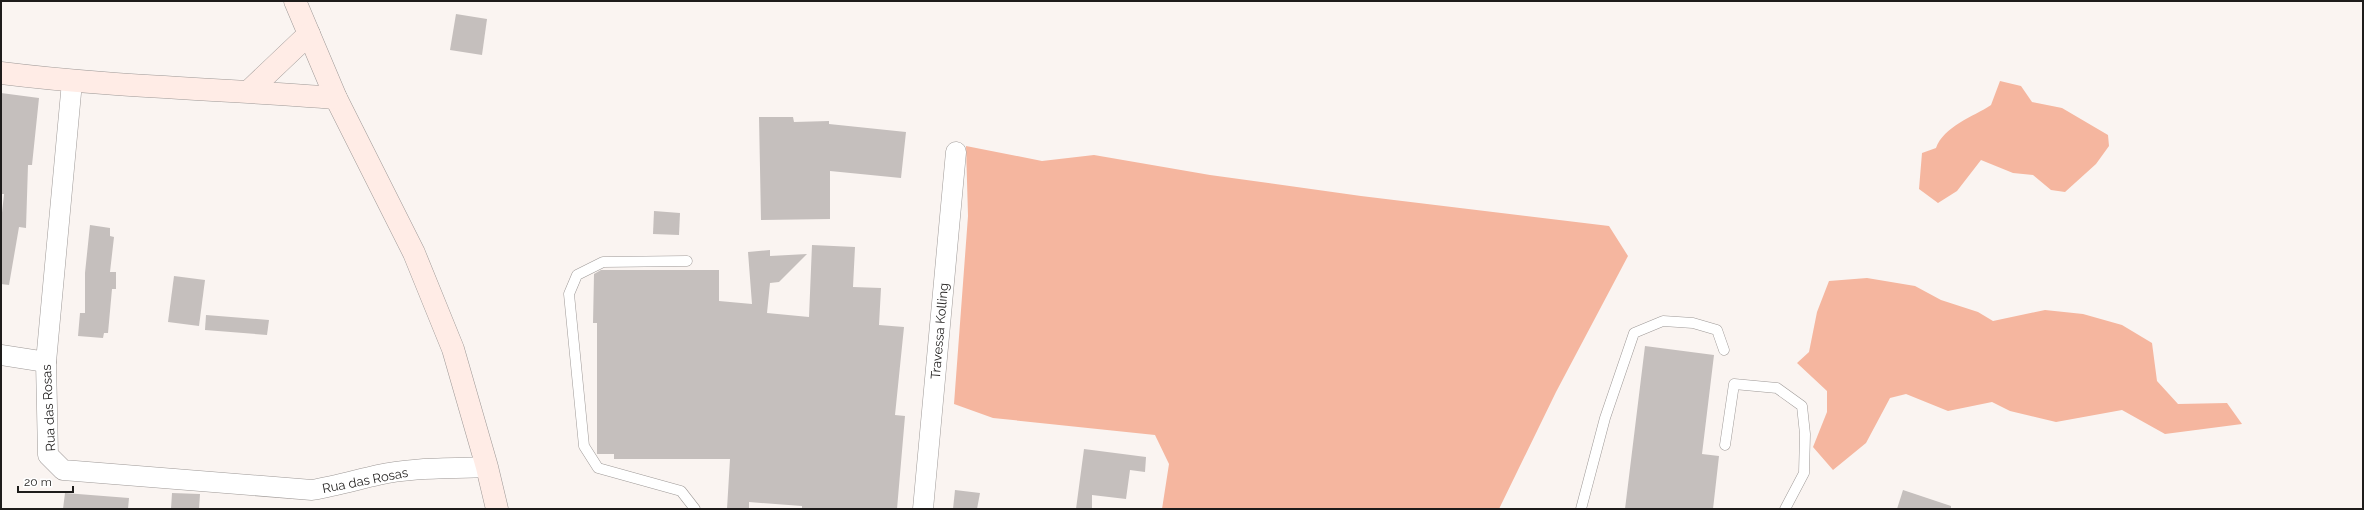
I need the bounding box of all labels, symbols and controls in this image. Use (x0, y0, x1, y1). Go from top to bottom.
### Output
street label: Travessa Kolling (928, 282, 951, 380)
street label: Rua das Rosas (39, 364, 58, 452)
street label: Rua das Rosas (321, 465, 409, 496)
scale bar (18, 468, 73, 494)
text: 20 m (24, 475, 52, 489)

